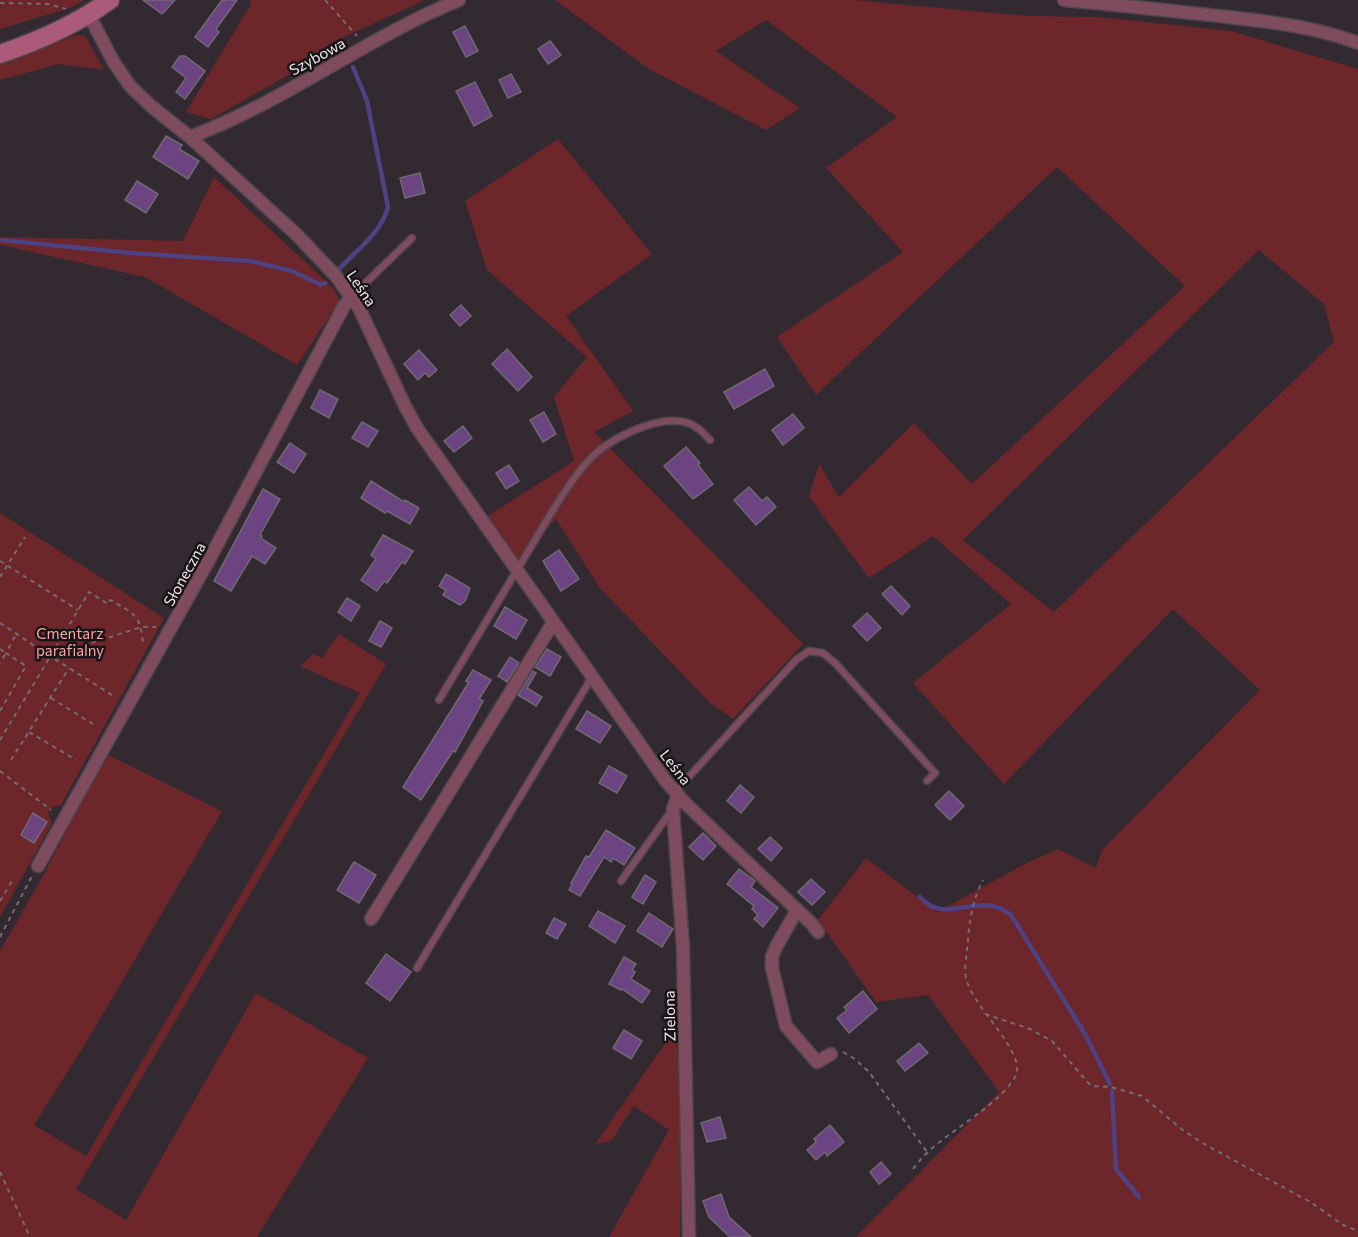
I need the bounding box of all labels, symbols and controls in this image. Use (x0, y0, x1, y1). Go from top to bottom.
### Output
street label: Szybowa (286, 33, 348, 79)
street label: Leśna (343, 266, 381, 310)
street label: Słoneczna (159, 539, 209, 609)
park label: Cmentarz parafialny (36, 624, 104, 659)
street label: Leśna (657, 746, 695, 788)
street label: Zielona (660, 990, 678, 1042)

